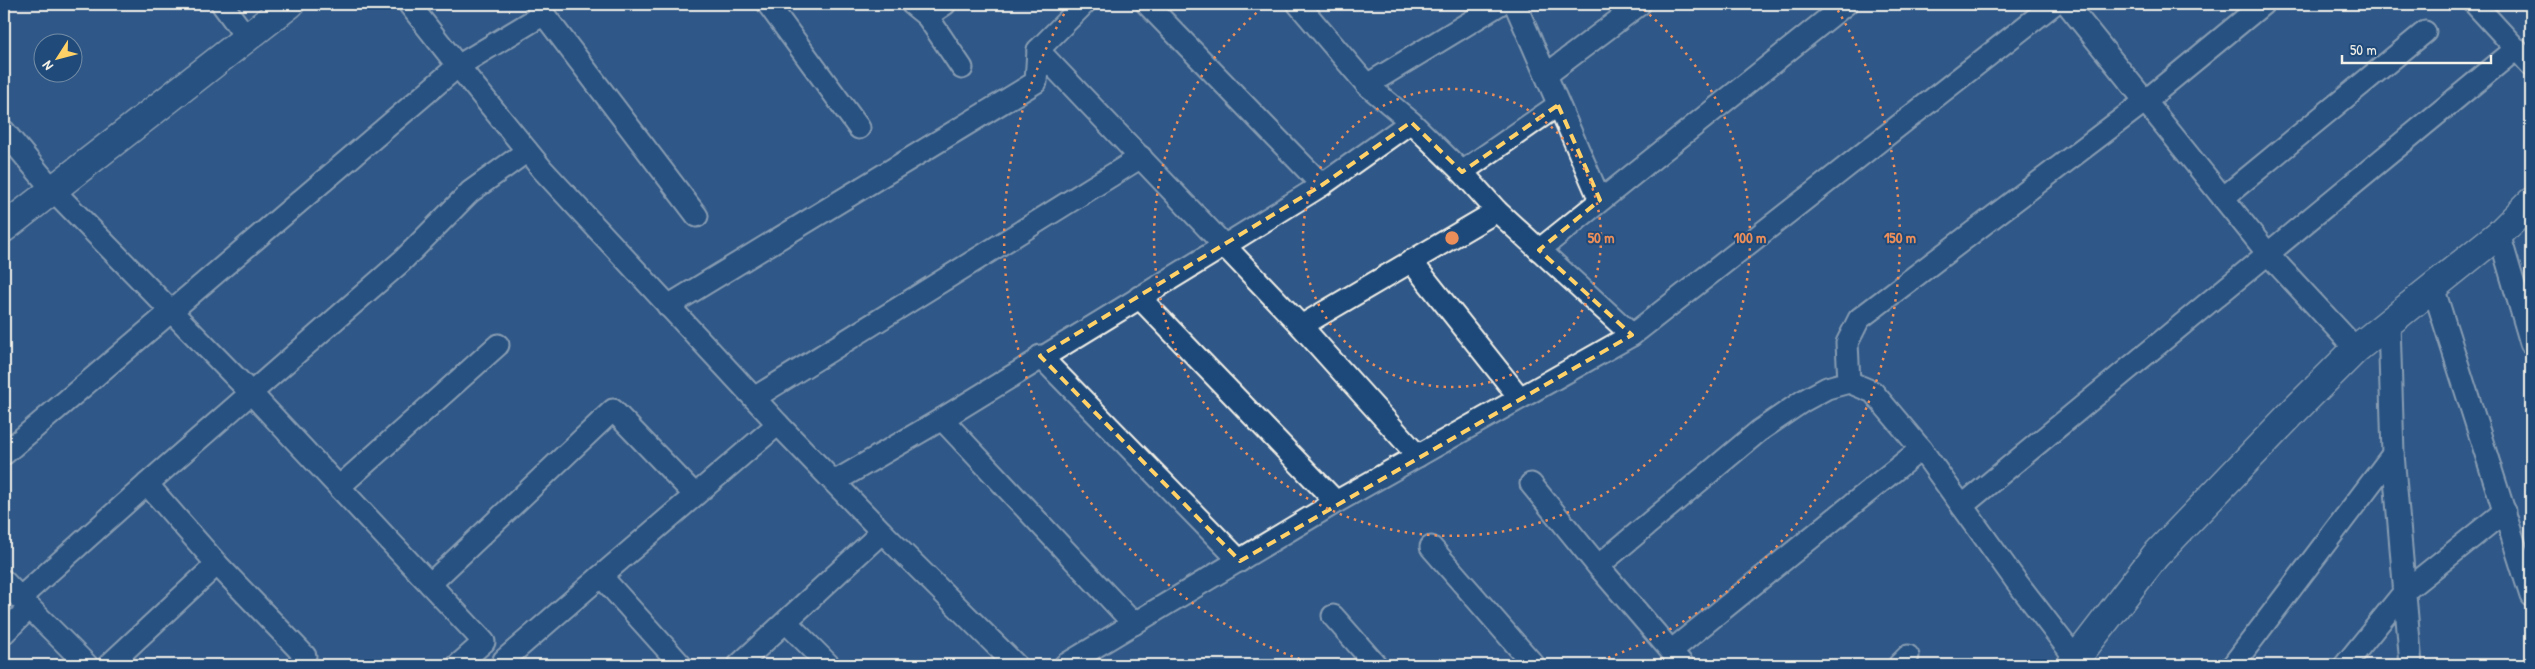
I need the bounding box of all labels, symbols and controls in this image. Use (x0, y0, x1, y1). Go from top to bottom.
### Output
north arrow (32, 32, 82, 82)
scale bar (2342, 32, 2491, 64)
text: 50 m (2350, 39, 2377, 60)
text: N (37, 57, 57, 75)
text: 50 m (1588, 227, 1614, 248)
text: 100 m (1734, 227, 1766, 248)
text: 150 m (1884, 227, 1916, 248)
centre of rings (1443, 229, 1461, 247)

